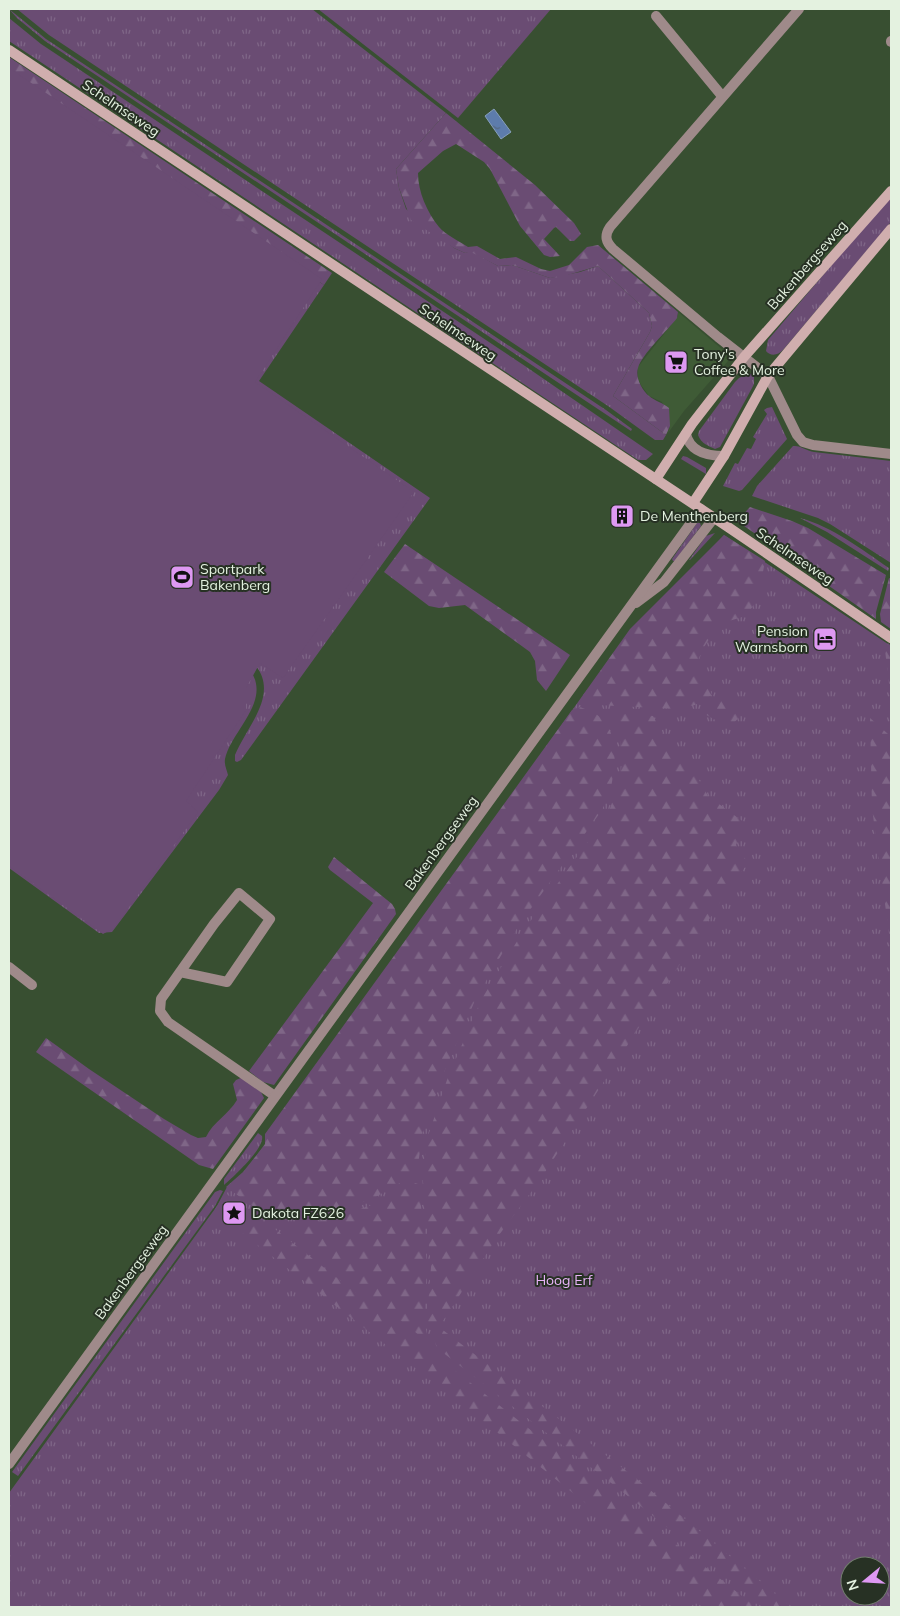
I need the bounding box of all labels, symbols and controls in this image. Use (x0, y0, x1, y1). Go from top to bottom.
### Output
street label: Schelmseweg (79, 75, 163, 141)
street label: Bakenbergseweg (763, 217, 851, 313)
street label: Schelmseweg (416, 299, 500, 365)
place label: Tony's Coffee & More (694, 345, 785, 379)
supermarket icon: Tony's Coffee & More (663, 349, 689, 375)
building icon: De Menthenberg (609, 503, 635, 529)
place label: De Menthenberg (640, 507, 748, 525)
street label: Schelmseweg (753, 523, 837, 589)
place label: Sportpark Bakenberg (200, 560, 270, 594)
sports icon: Sportpark Bakenberg (169, 564, 195, 590)
place label: Pension Warnsborn (735, 622, 808, 656)
hotel icon: Pension Warnsborn (812, 626, 838, 652)
street label: Bakenbergseweg (401, 792, 481, 894)
place icon: Dakota FZ626 (221, 1200, 247, 1226)
place label: Dakota FZ626 (252, 1204, 344, 1222)
street label: Bakenbergseweg (91, 1221, 171, 1323)
park label: Hoog Erf (535, 1271, 593, 1289)
north arrow (840, 1556, 890, 1606)
text: N (842, 1577, 863, 1593)

